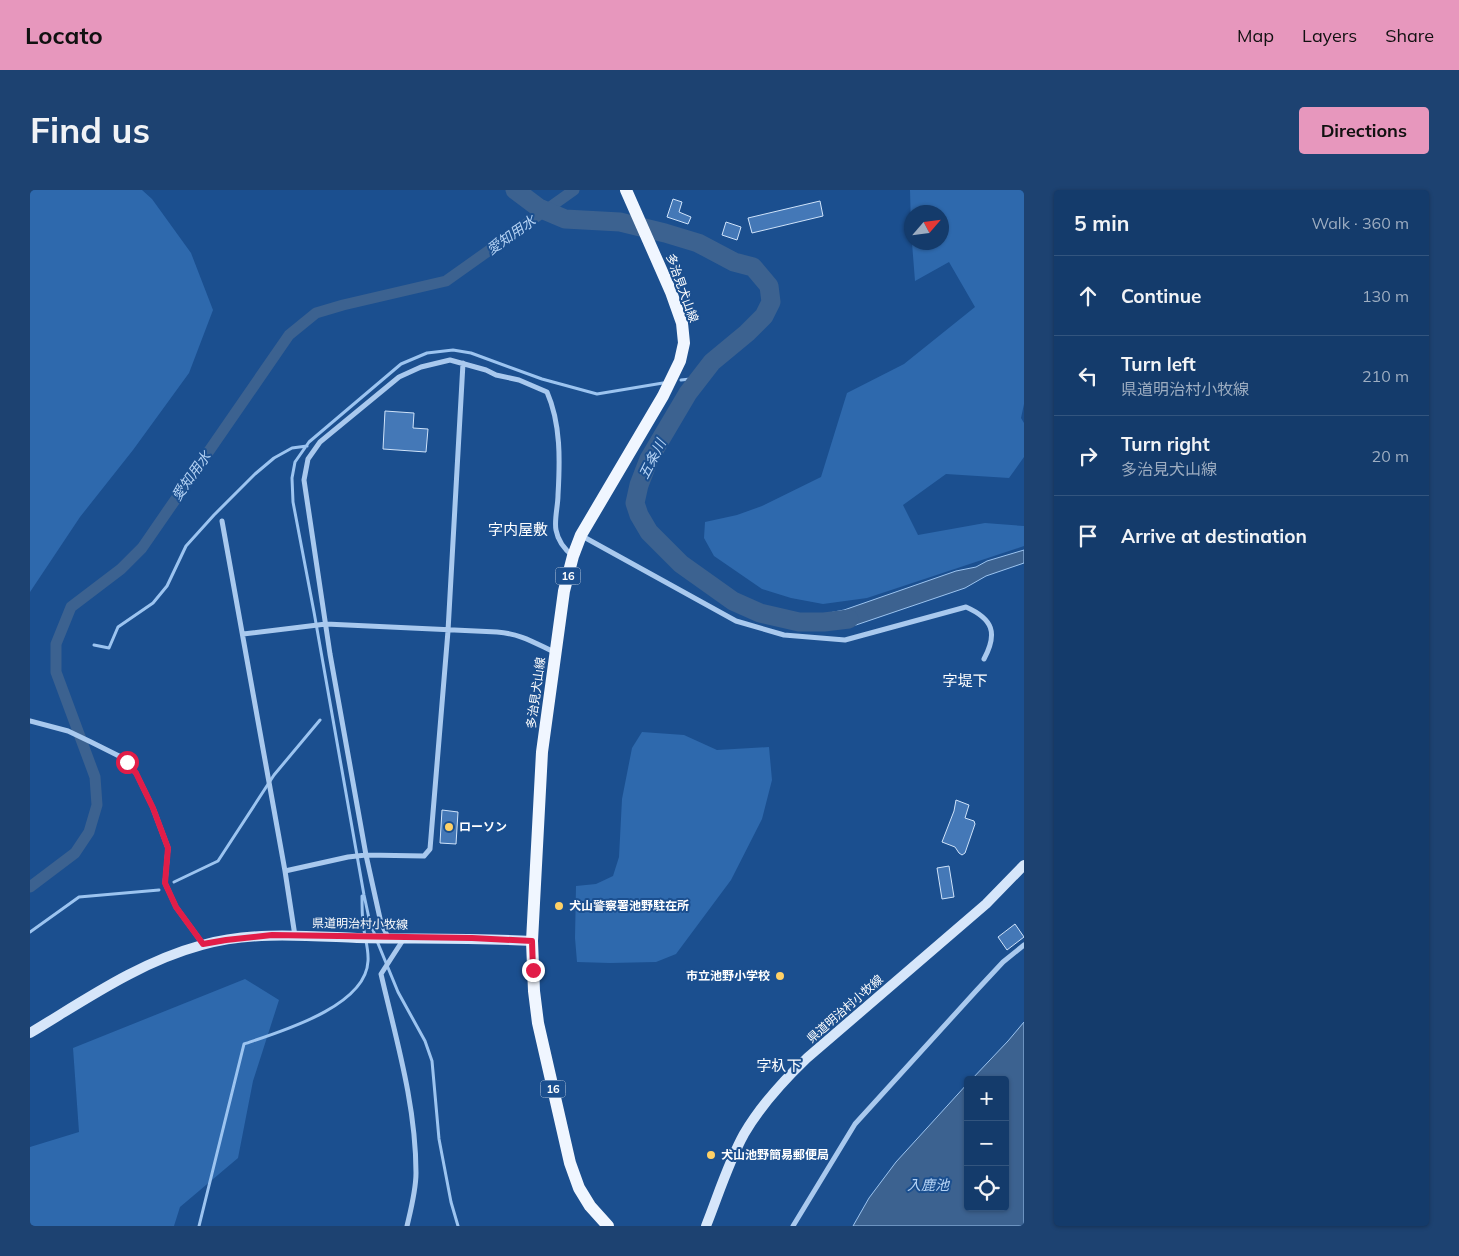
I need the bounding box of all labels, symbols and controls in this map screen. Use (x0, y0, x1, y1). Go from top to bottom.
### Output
text: Locato (25, 20, 103, 50)
text: Map (1237, 24, 1274, 47)
text: Layers (1302, 24, 1357, 47)
text: Share (1385, 24, 1434, 47)
button: Directions (1299, 107, 1429, 154)
text: Find us (30, 108, 150, 152)
north arrow (904, 205, 949, 250)
water label: 愛知用水 (483, 210, 541, 258)
text: 5 min (1074, 210, 1129, 236)
text: Walk · 360 m (1311, 213, 1409, 233)
street label: 多治見犬山線 (663, 251, 702, 324)
icon: ahead (1074, 282, 1102, 310)
text: Continue (1121, 284, 1201, 308)
text: 130 m (1362, 286, 1409, 306)
text: Turn left (1121, 352, 1196, 376)
icon: left (1074, 362, 1102, 390)
text: 210 m (1362, 366, 1409, 386)
text: 県道明治村小牧線 (1121, 379, 1249, 399)
text: Turn right (1121, 432, 1210, 456)
water label: 五条川 (634, 434, 670, 482)
icon: right (1074, 442, 1102, 470)
water label: 愛知用水 (168, 446, 216, 504)
text: 20 m (1372, 446, 1409, 466)
text: 多治見犬山線 (1121, 459, 1217, 479)
district label: 字内屋敷 (488, 520, 548, 539)
icon: arrive (1074, 522, 1102, 550)
text: Arrive at destination (1121, 524, 1307, 548)
road number: 16 (556, 568, 580, 584)
street label: 多治見犬山線 (523, 656, 548, 730)
district label: 字堤下 (942, 671, 988, 690)
route start (116, 751, 139, 774)
place label: ローソン (459, 819, 507, 834)
marker: ローソン (443, 821, 455, 833)
place label: 犬山警察署池野駐在所 (569, 898, 689, 913)
marker: 犬山警察署池野駐在所 (553, 900, 565, 912)
street label: 県道明治村小牧線 (312, 915, 408, 932)
route end (522, 959, 545, 982)
place label: 市立池野小学校 (686, 968, 770, 983)
marker: 市立池野小学校 (774, 970, 786, 982)
street label: 県道明治村小牧線 (804, 971, 886, 1046)
district label: 字杁下 (756, 1056, 802, 1075)
map controls (964, 1076, 1009, 1211)
button: + (964, 1076, 1009, 1121)
road number: 16 (540, 1081, 566, 1098)
button: − (964, 1121, 1009, 1166)
place label: 犬山池野簡易郵便局 (721, 1147, 829, 1162)
marker: 犬山池野簡易郵便局 (705, 1149, 717, 1161)
button: locate (964, 1166, 1009, 1211)
water label: 入鹿池 (907, 1176, 951, 1194)

